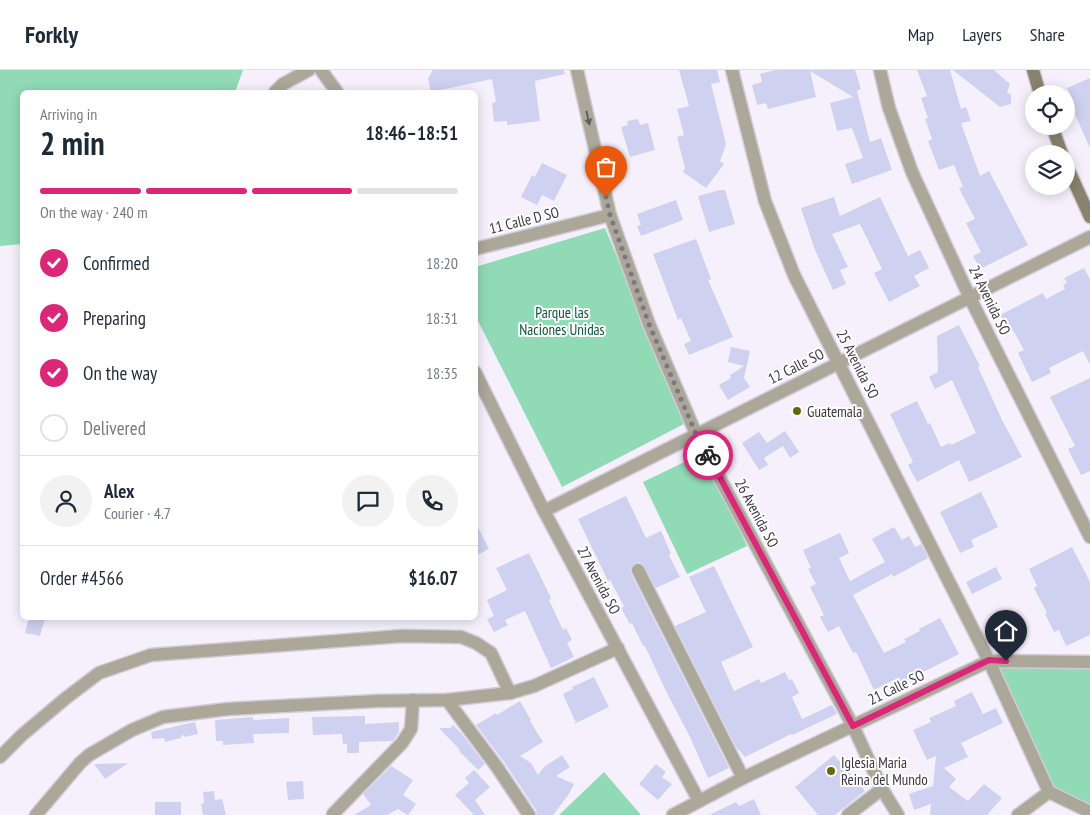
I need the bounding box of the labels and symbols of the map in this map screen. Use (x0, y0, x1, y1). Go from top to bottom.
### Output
one-way arrow (584, 110, 592, 125)
pin (585, 146, 627, 197)
street label: 11 Calle D SO (487, 202, 561, 238)
street label: 24 Avenida SO (965, 262, 1015, 338)
park label: Parque las Naciones Unidas (519, 303, 605, 339)
street label: 25 Avenida SO (832, 326, 884, 402)
street label: 12 Calle SO (765, 344, 827, 388)
place label: Guatemala (807, 402, 862, 421)
marker: Guatemala (791, 405, 803, 417)
courier (683, 430, 733, 480)
street label: 26 Avenida SO (731, 475, 783, 551)
street label: 27 Avenida SO (573, 543, 625, 617)
pin (985, 610, 1027, 661)
street label: 21 Calle SO (865, 665, 927, 709)
place label: Iglesia Maria Reina del Mundo (841, 753, 928, 789)
marker: Iglesia Maria Reina del Mundo (825, 765, 837, 777)

